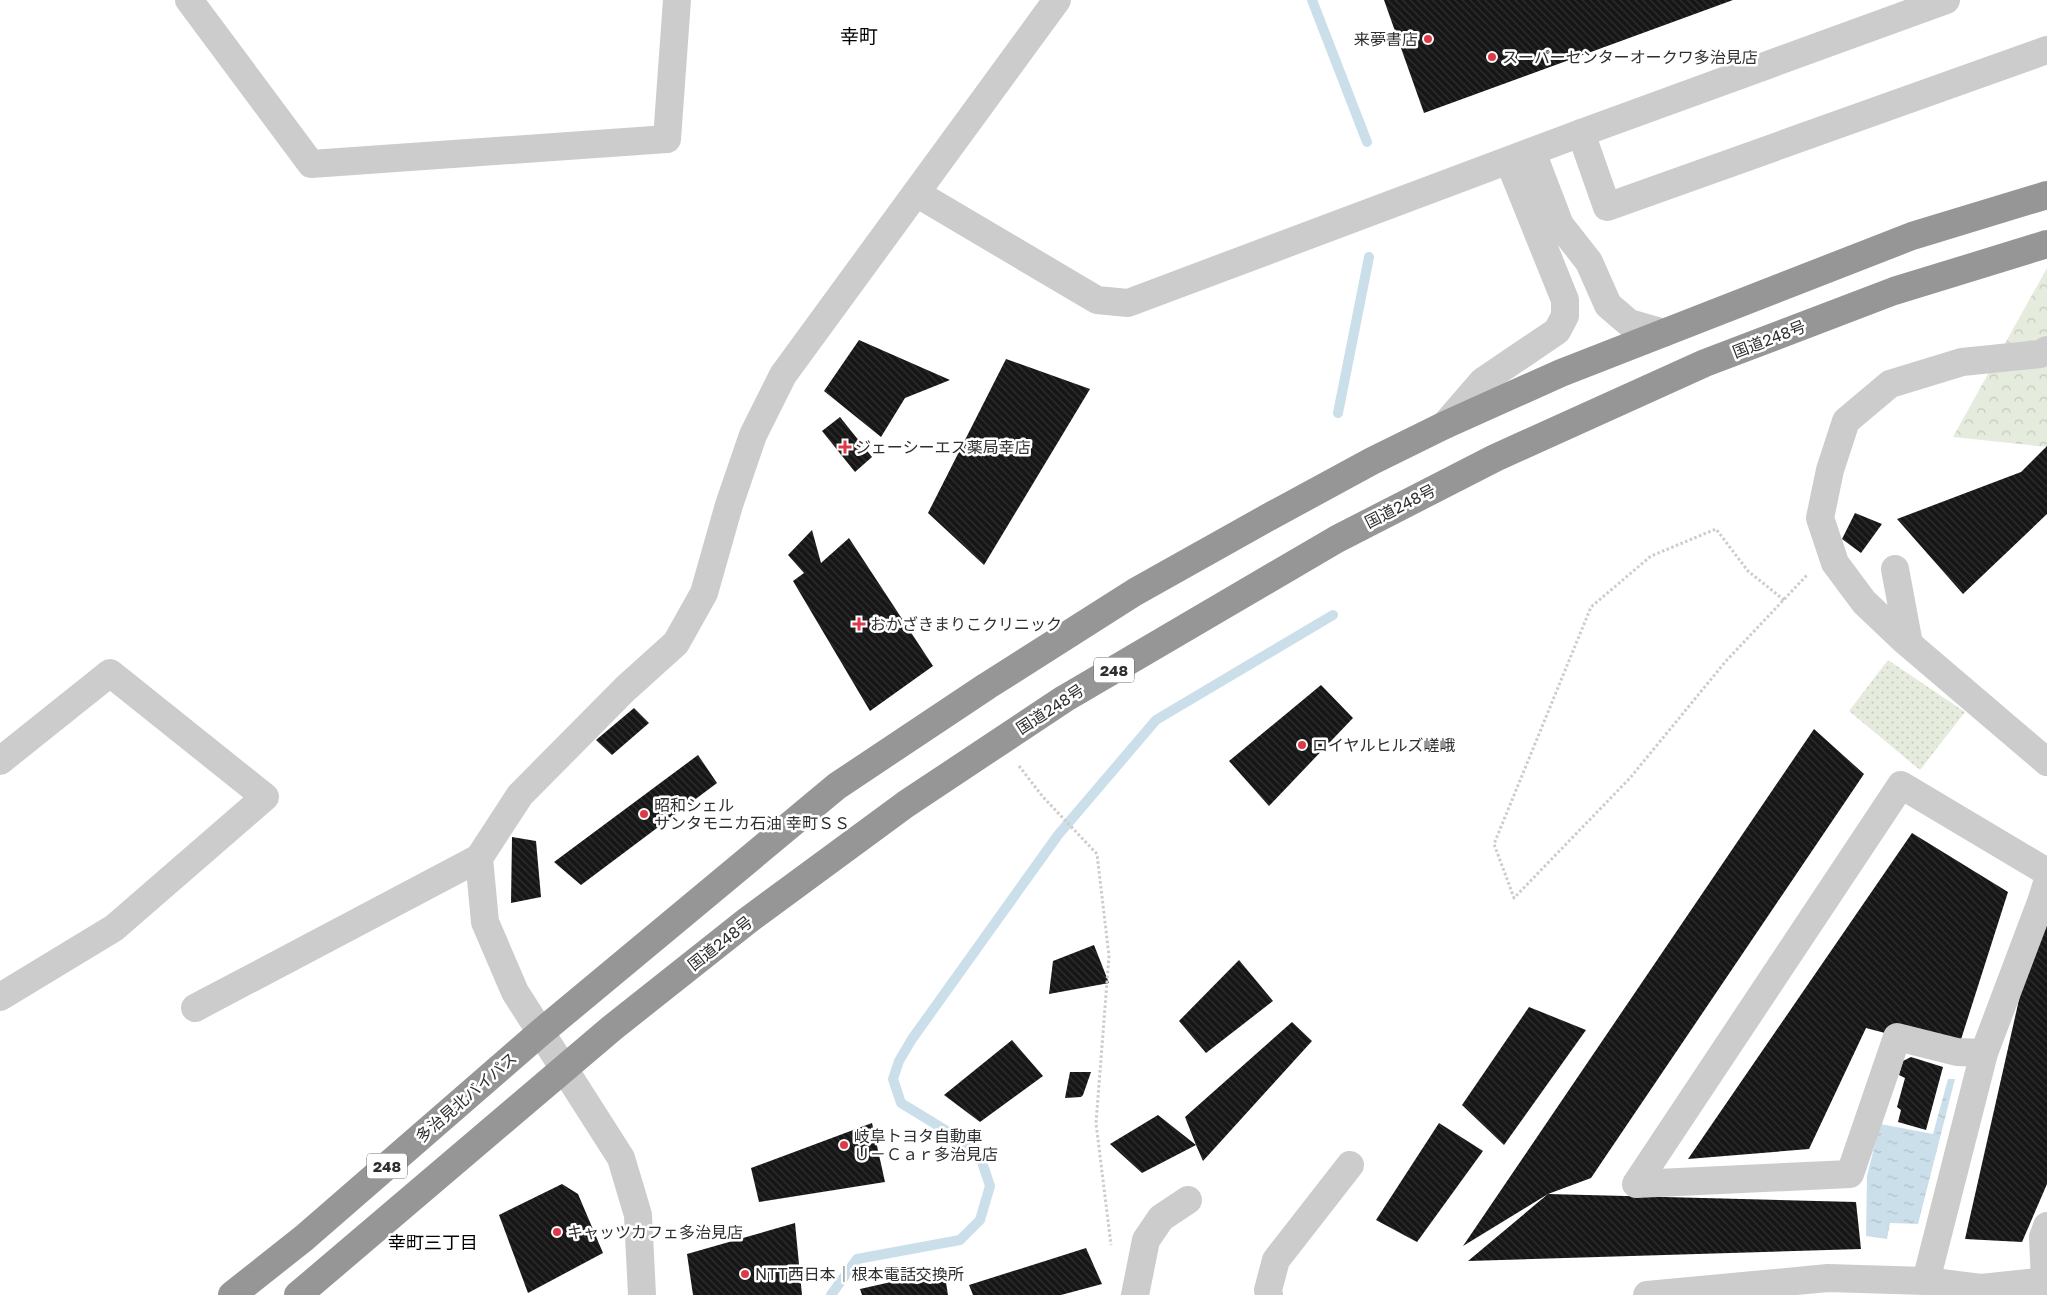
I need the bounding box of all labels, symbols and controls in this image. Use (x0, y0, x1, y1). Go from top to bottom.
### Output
district label: 幸町 (840, 24, 878, 47)
place label: 来夢書店 (1354, 29, 1418, 49)
marker: 来夢書店 (1422, 33, 1434, 45)
place label: スーパーセンターオークワ多治見店 (1502, 47, 1758, 67)
marker: スーパーセンターオークワ多治見店 (1486, 51, 1498, 63)
street label: 国道248号 (1730, 316, 1808, 362)
place label: ジェーシーエス薬局幸店 (855, 437, 1031, 457)
marker: ジェーシーエス薬局幸店 (839, 441, 851, 453)
street label: 国道248号 (1361, 480, 1439, 532)
place label: おかざきまりこクリニック (870, 614, 1062, 634)
marker: おかざきまりこクリニック (852, 617, 866, 631)
road number: 248 (1094, 658, 1134, 682)
street label: 国道248号 (1012, 680, 1088, 738)
place label: ロイヤルヒルズ嵯峨 (1312, 735, 1456, 755)
marker: ロイヤルヒルズ嵯峨 (1296, 739, 1308, 751)
place label: 昭和シェル サンタモニカ石油 幸町ＳＳ (654, 795, 850, 833)
marker: 昭和シェル サンタモニカ石油 幸町ＳＳ (638, 808, 650, 820)
street label: 国道248号 (684, 911, 756, 975)
street label: 多治見北バイパス (411, 1048, 521, 1146)
place label: 岐阜トヨタ自動車 Ｕ－Ｃａｒ多治見店 (854, 1126, 998, 1164)
marker: 岐阜トヨタ自動車 Ｕ－Ｃａｒ多治見店 (838, 1139, 850, 1151)
road number: 248 (367, 1154, 407, 1178)
place label: キャッツカフェ多治見店 (567, 1222, 743, 1242)
marker: キャッツカフェ多治見店 (551, 1226, 563, 1238)
district label: 幸町三丁目 (388, 1231, 478, 1253)
place label: NTT西日本｜根本電話交換所 (755, 1264, 964, 1284)
marker: NTT西日本｜根本電話交換所 (739, 1268, 751, 1280)

